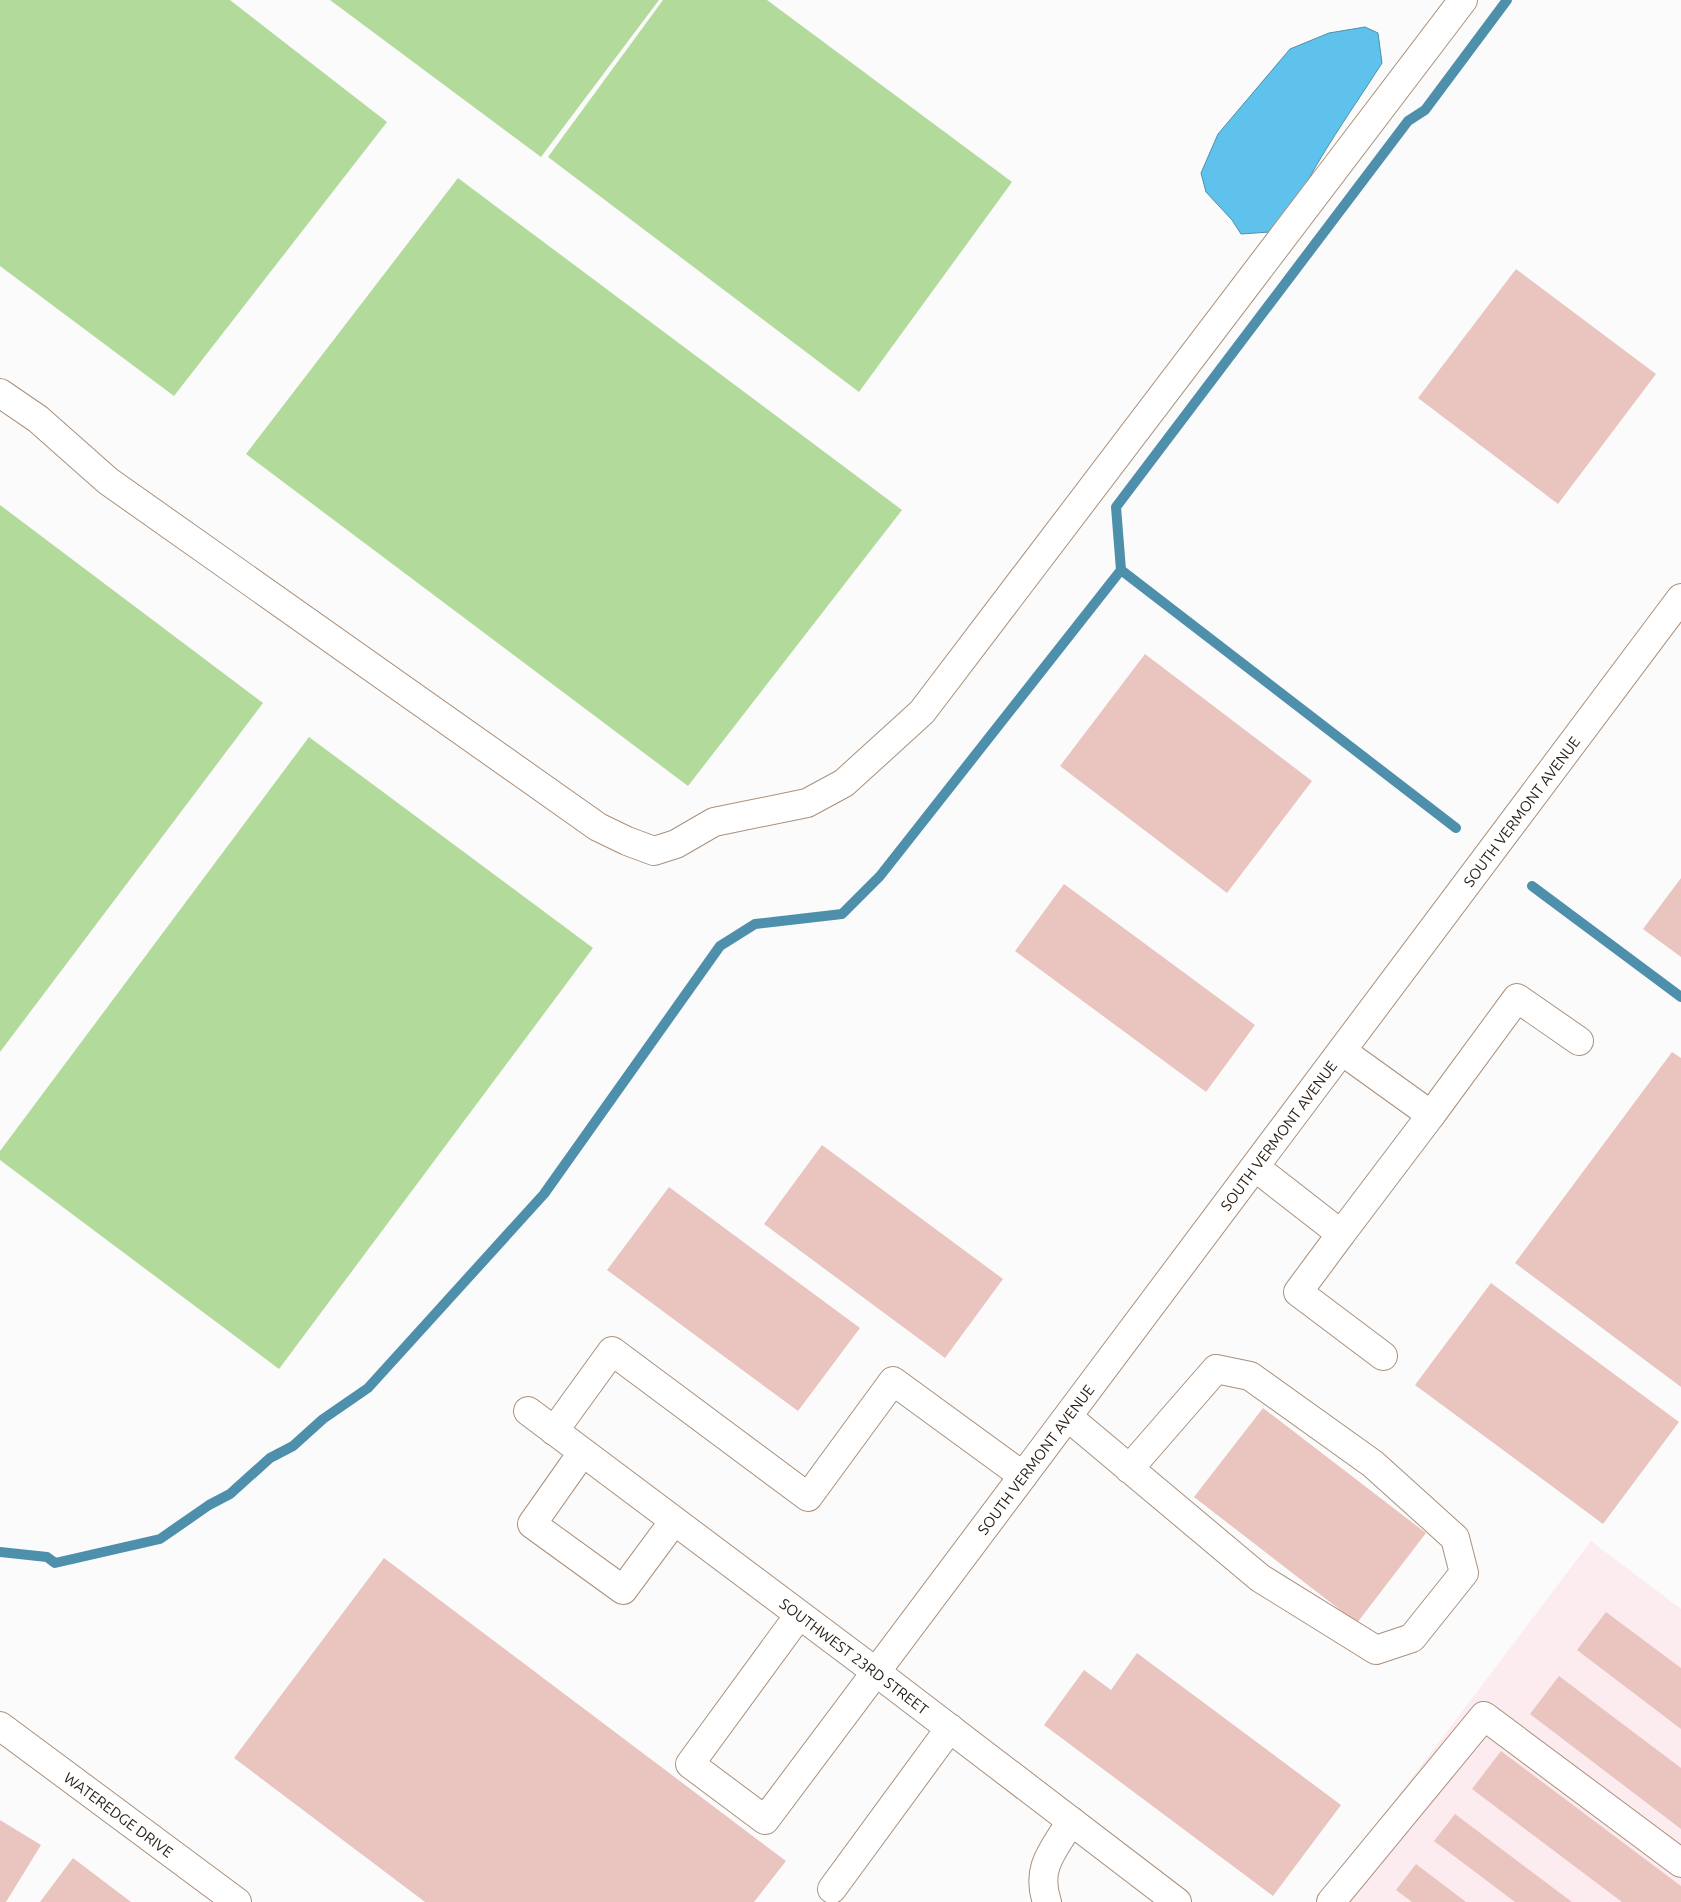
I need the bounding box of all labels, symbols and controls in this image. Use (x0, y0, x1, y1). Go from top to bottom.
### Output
street label: SOUTH VERMONT AVENUE (1460, 733, 1583, 889)
street label: SOUTH VERMONT AVENUE (1217, 1057, 1340, 1213)
street label: SOUTH VERMONT AVENUE (974, 1381, 1097, 1538)
street label: SOUTHWEST 23RD STREET (777, 1595, 932, 1718)
street label: WATEREDGE DRIVE (61, 1768, 177, 1860)

